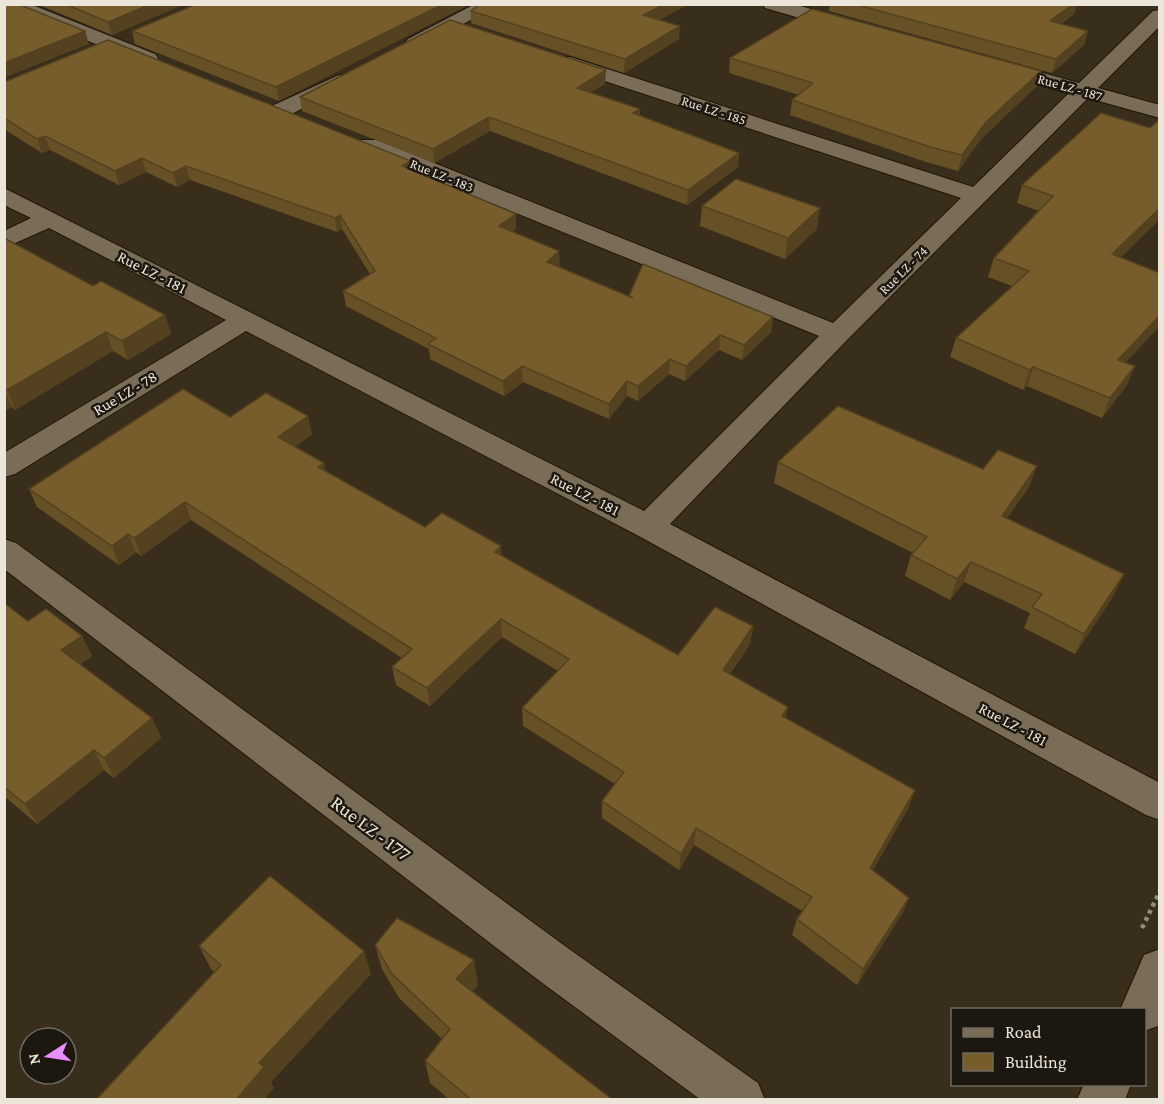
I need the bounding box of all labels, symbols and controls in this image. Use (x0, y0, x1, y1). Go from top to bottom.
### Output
street label: Rue LZ - 187 (1036, 70, 1105, 104)
street label: Rue LZ - 185 (680, 92, 748, 128)
street label: Rue LZ - 183 (408, 155, 476, 195)
street label: Rue LZ - 74 (876, 243, 930, 297)
street label: Rue LZ - 181 (115, 248, 189, 296)
street label: Rue LZ - 78 (90, 367, 160, 419)
street label: Rue LZ - 181 (548, 470, 622, 518)
street label: Rue LZ - 181 (976, 699, 1050, 749)
street label: Rue LZ - 177 (327, 791, 415, 865)
legend (951, 1008, 1146, 1086)
text: Road (1005, 1022, 1042, 1042)
north arrow (18, 1026, 78, 1086)
text: N (24, 1052, 43, 1066)
text: Building (1005, 1052, 1067, 1072)

